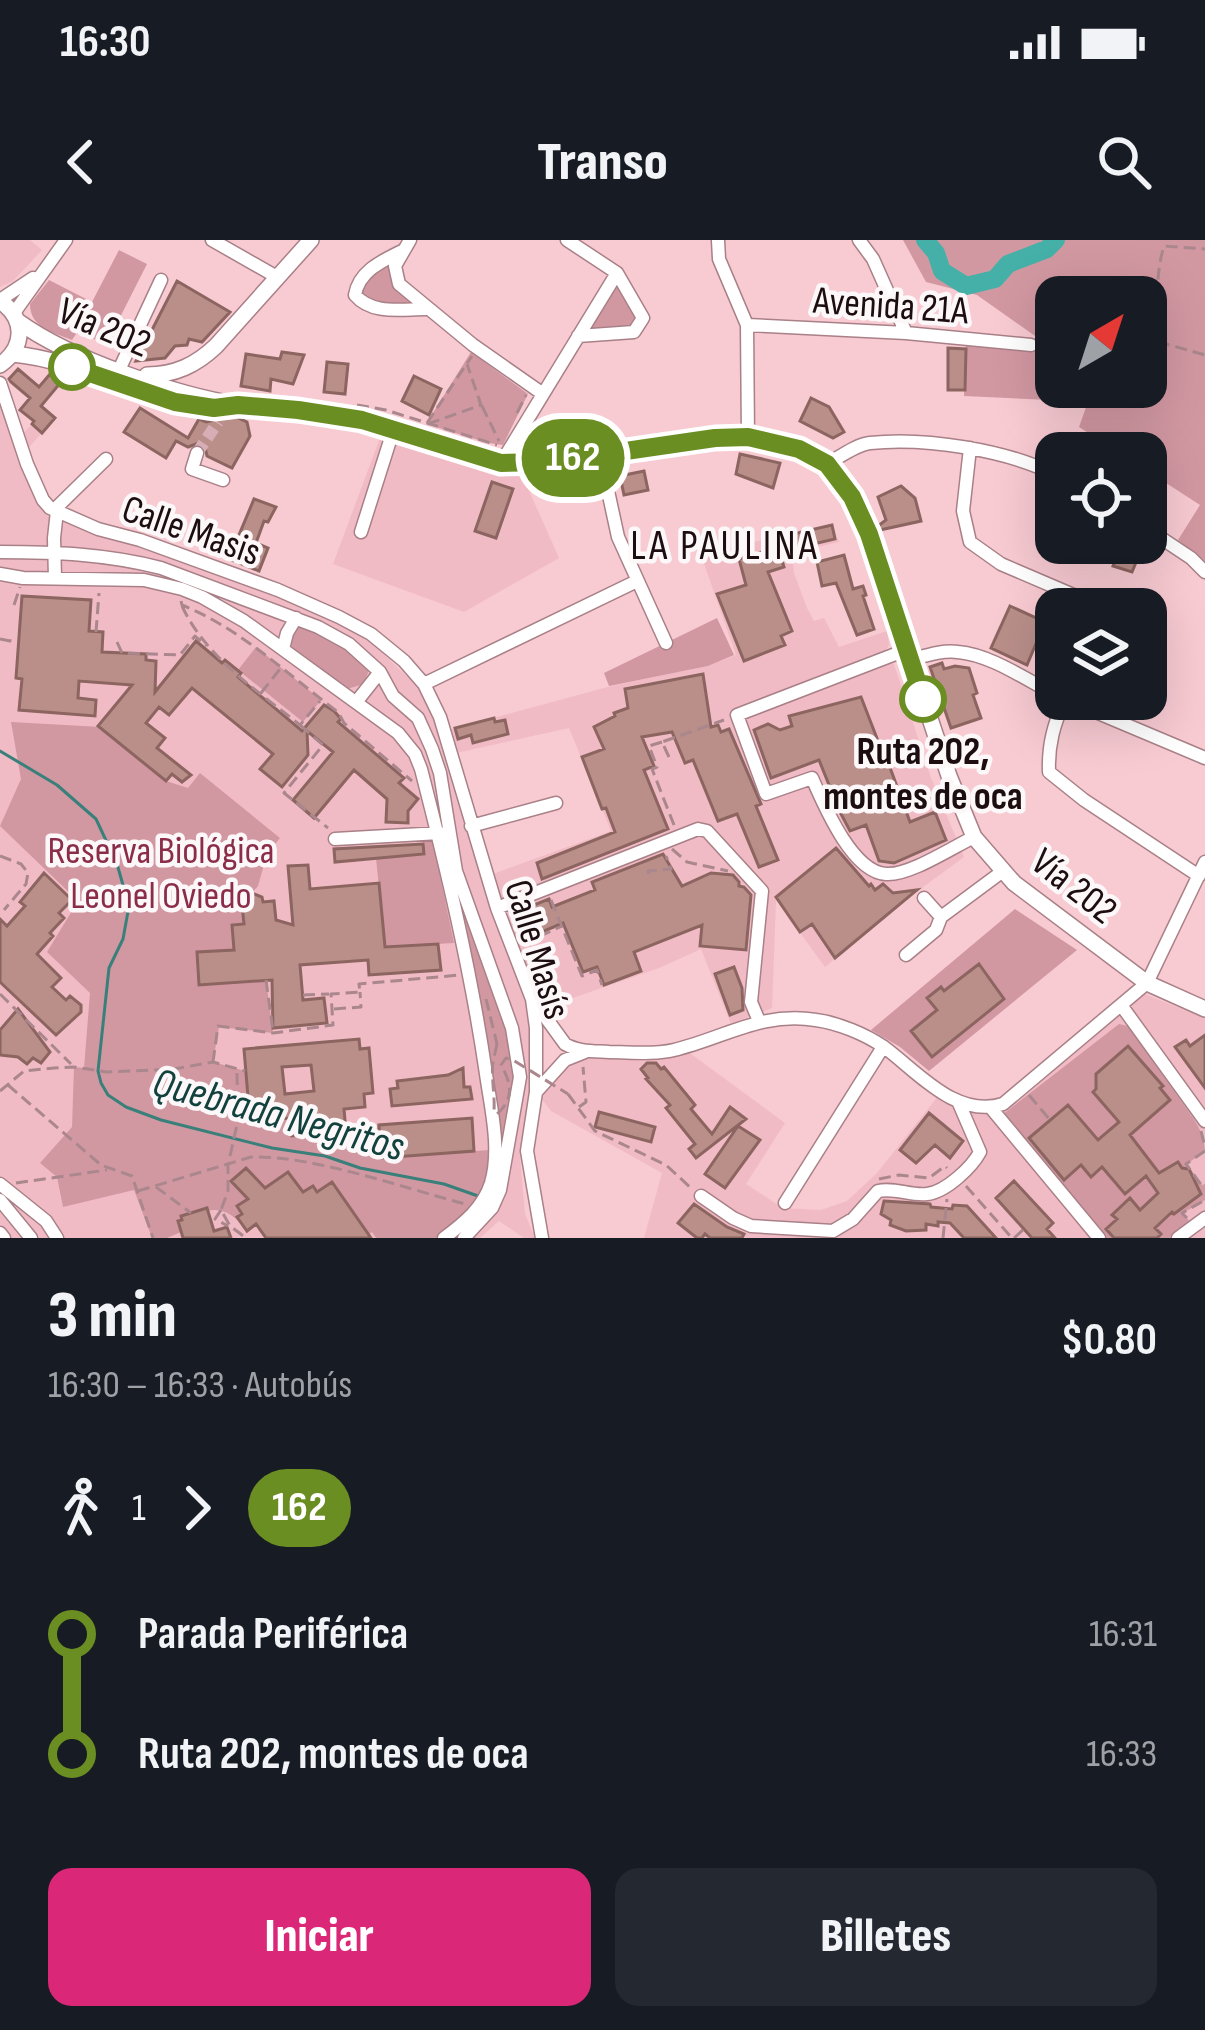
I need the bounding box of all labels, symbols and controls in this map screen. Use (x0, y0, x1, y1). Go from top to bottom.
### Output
text: 16:30 (60, 15, 150, 70)
icon: back (48, 129, 114, 195)
icon: search (1091, 129, 1157, 195)
text: Transo (537, 130, 668, 195)
north arrow (1035, 276, 1167, 408)
map controls (1035, 276, 1167, 720)
street label: Avenida 21A (811, 278, 970, 335)
street label: Vía 202 (51, 288, 157, 369)
unlabelled marker (50, 345, 94, 389)
line badge: 162 (504, 419, 642, 497)
text: 162 (546, 432, 600, 483)
button: locate (1035, 432, 1167, 564)
street label: Calle Masis (116, 486, 266, 577)
district label: LA PAULINA (630, 521, 820, 572)
button: layers (1035, 588, 1167, 720)
marker: Ruta 202, montes de oca (901, 677, 945, 721)
place label: Ruta 202, montes de oca (823, 729, 1023, 821)
park label: Reserva Biológica Leonel Oviedo (47, 828, 275, 920)
street label: Vía 202 (1021, 839, 1126, 935)
street label: Calle Masís (493, 874, 580, 1025)
water label: Quebrada Negritos (147, 1057, 410, 1173)
text: 3 min (48, 1277, 177, 1356)
text: $0.80 (1061, 1313, 1157, 1368)
text: 16:30 – 16:33 · Autobús (48, 1362, 352, 1409)
icon: walk (48, 1475, 114, 1541)
icon: forward (164, 1475, 230, 1541)
text: 162 (272, 1482, 327, 1533)
text: 1 (132, 1485, 146, 1532)
text: Parada Periférica (138, 1607, 408, 1662)
text: 16:31 (1089, 1611, 1157, 1658)
text: Ruta 202, montes de oca (138, 1727, 529, 1782)
text: 16:33 (1086, 1731, 1157, 1778)
button: Iniciar (48, 1868, 591, 2006)
button: Billetes (615, 1868, 1157, 2006)

